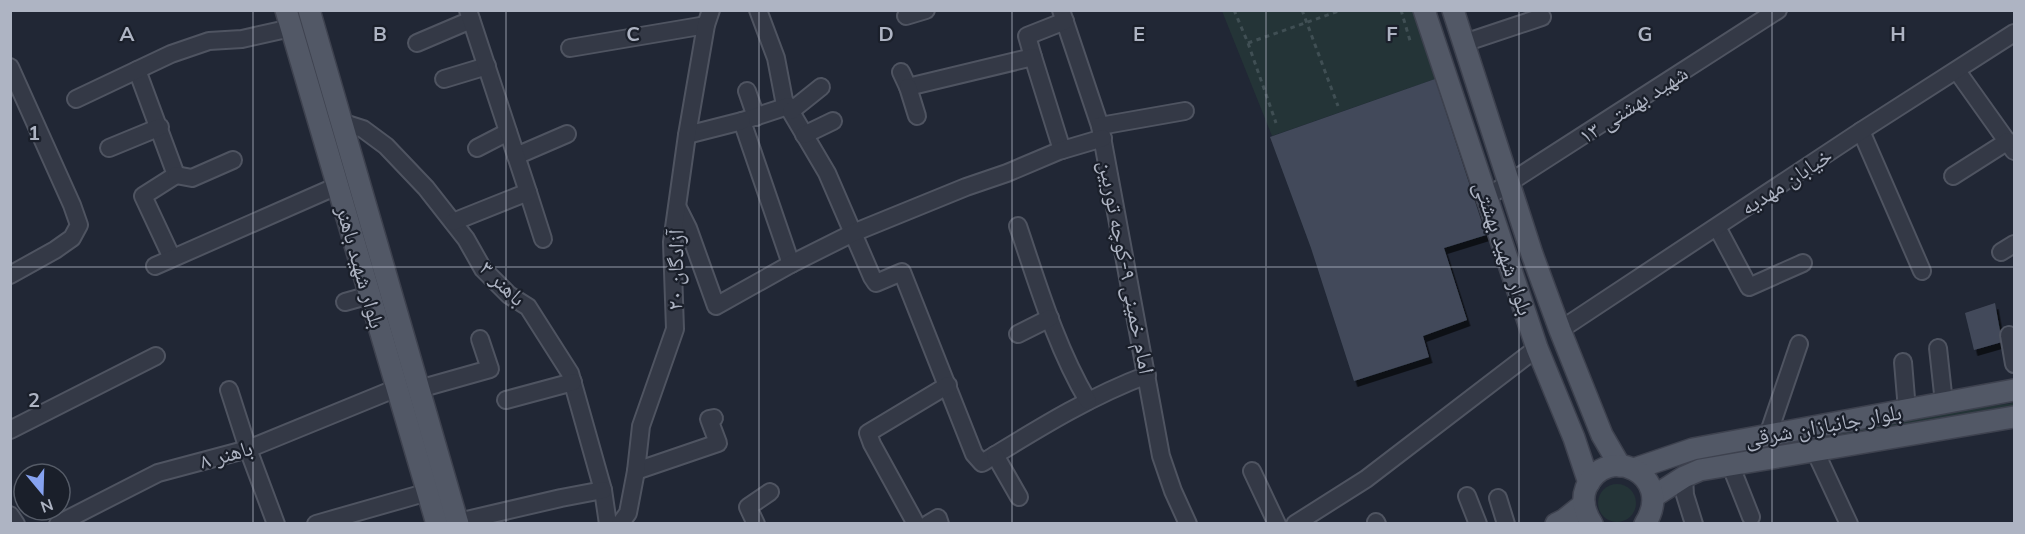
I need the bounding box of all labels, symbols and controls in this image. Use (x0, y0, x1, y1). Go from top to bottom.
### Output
text: A (120, 21, 135, 46)
text: B (373, 21, 387, 46)
text: C (626, 21, 640, 46)
text: D (878, 21, 894, 46)
text: E (1133, 21, 1145, 46)
text: F (1386, 21, 1398, 46)
text: G (1638, 21, 1652, 46)
text: H (1890, 21, 1906, 46)
street label: شهید بهشتی ۱۳ (1573, 58, 1693, 150)
text: 1 (28, 120, 40, 145)
street label: خیابان مهدیه (1735, 141, 1837, 221)
street label: امام خمینی ۹-کوچه توربین (1092, 158, 1161, 376)
street label: بلوار شهید بهشتی (1468, 177, 1540, 319)
street label: بلوار شهید باهنر (330, 201, 392, 332)
street label: آزادگان ۲۰ (660, 229, 690, 311)
street label: باهنر ۳ (474, 254, 532, 312)
text: 2 (28, 387, 40, 412)
street label: بلوار جانبازان شرقی (1742, 397, 1904, 453)
street label: باهنر ۸ (196, 433, 256, 475)
north arrow (12, 462, 72, 522)
text: N (38, 495, 56, 518)

